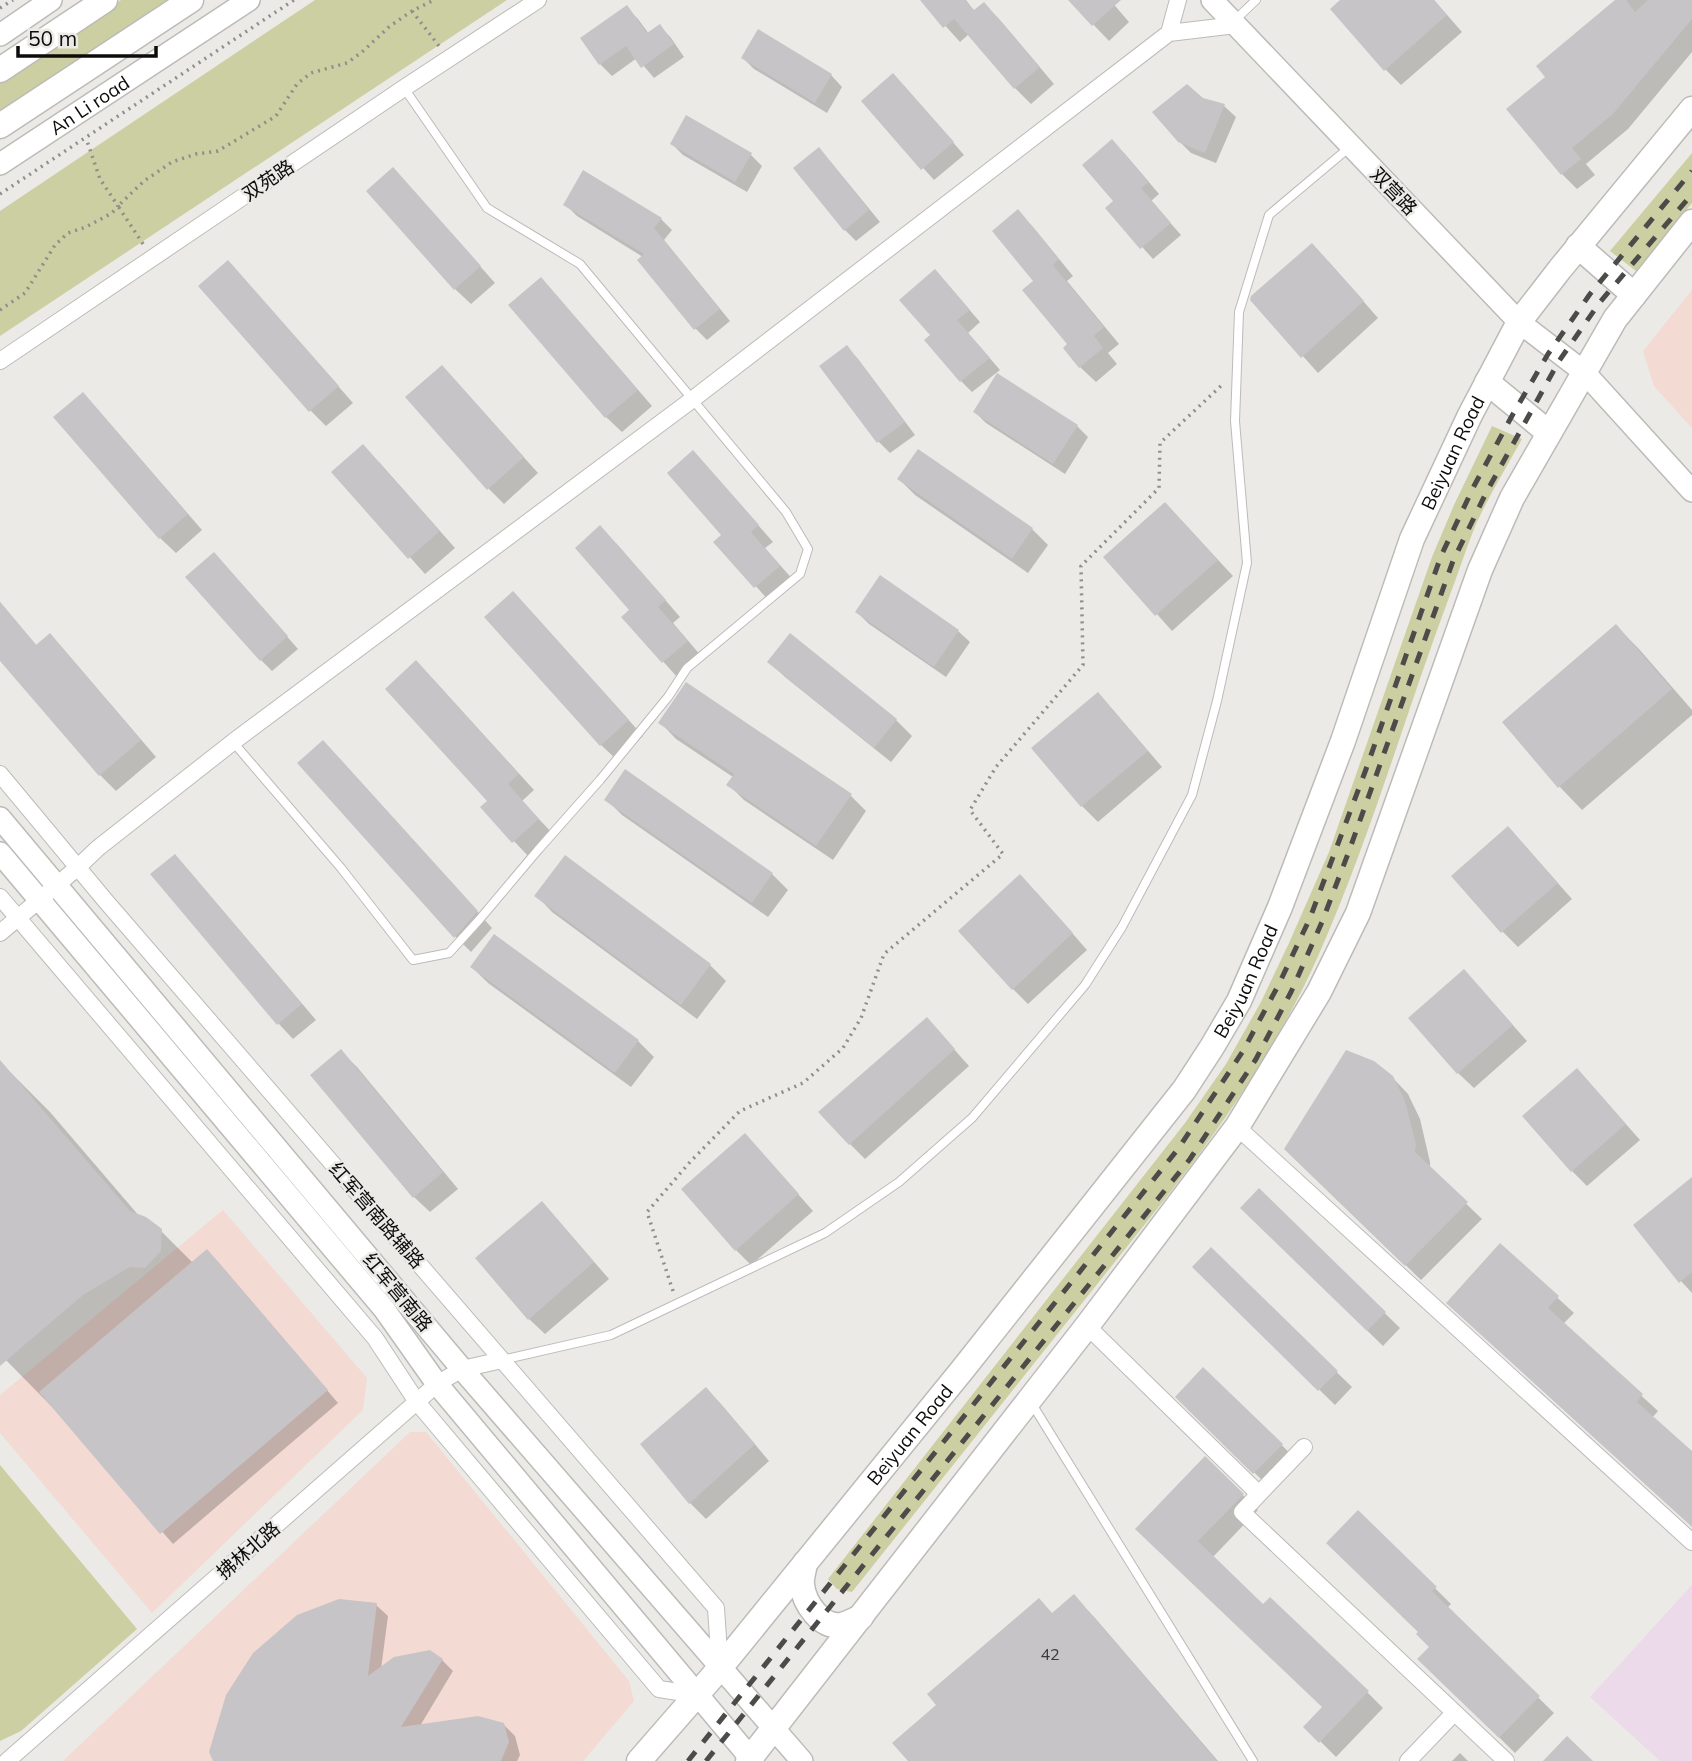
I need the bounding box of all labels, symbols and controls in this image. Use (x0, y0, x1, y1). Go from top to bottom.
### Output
scale bar (18, 14, 156, 58)
text: 50 m (28, 25, 77, 51)
street label: An Li road (45, 70, 134, 140)
street label: 双苑路 (238, 154, 298, 206)
street label: 双营路 (1366, 162, 1422, 220)
street label: Beiyuan Road (1415, 392, 1490, 514)
street label: Beiyuan Road (1208, 921, 1283, 1042)
street label: 红军营南路辅路 (324, 1157, 430, 1273)
street label: 红军营南路 (358, 1248, 438, 1336)
street label: Beiyuan Road (862, 1379, 958, 1490)
street label: 拂林北路 (211, 1516, 285, 1584)
house number: 42 (1040, 1644, 1060, 1664)

